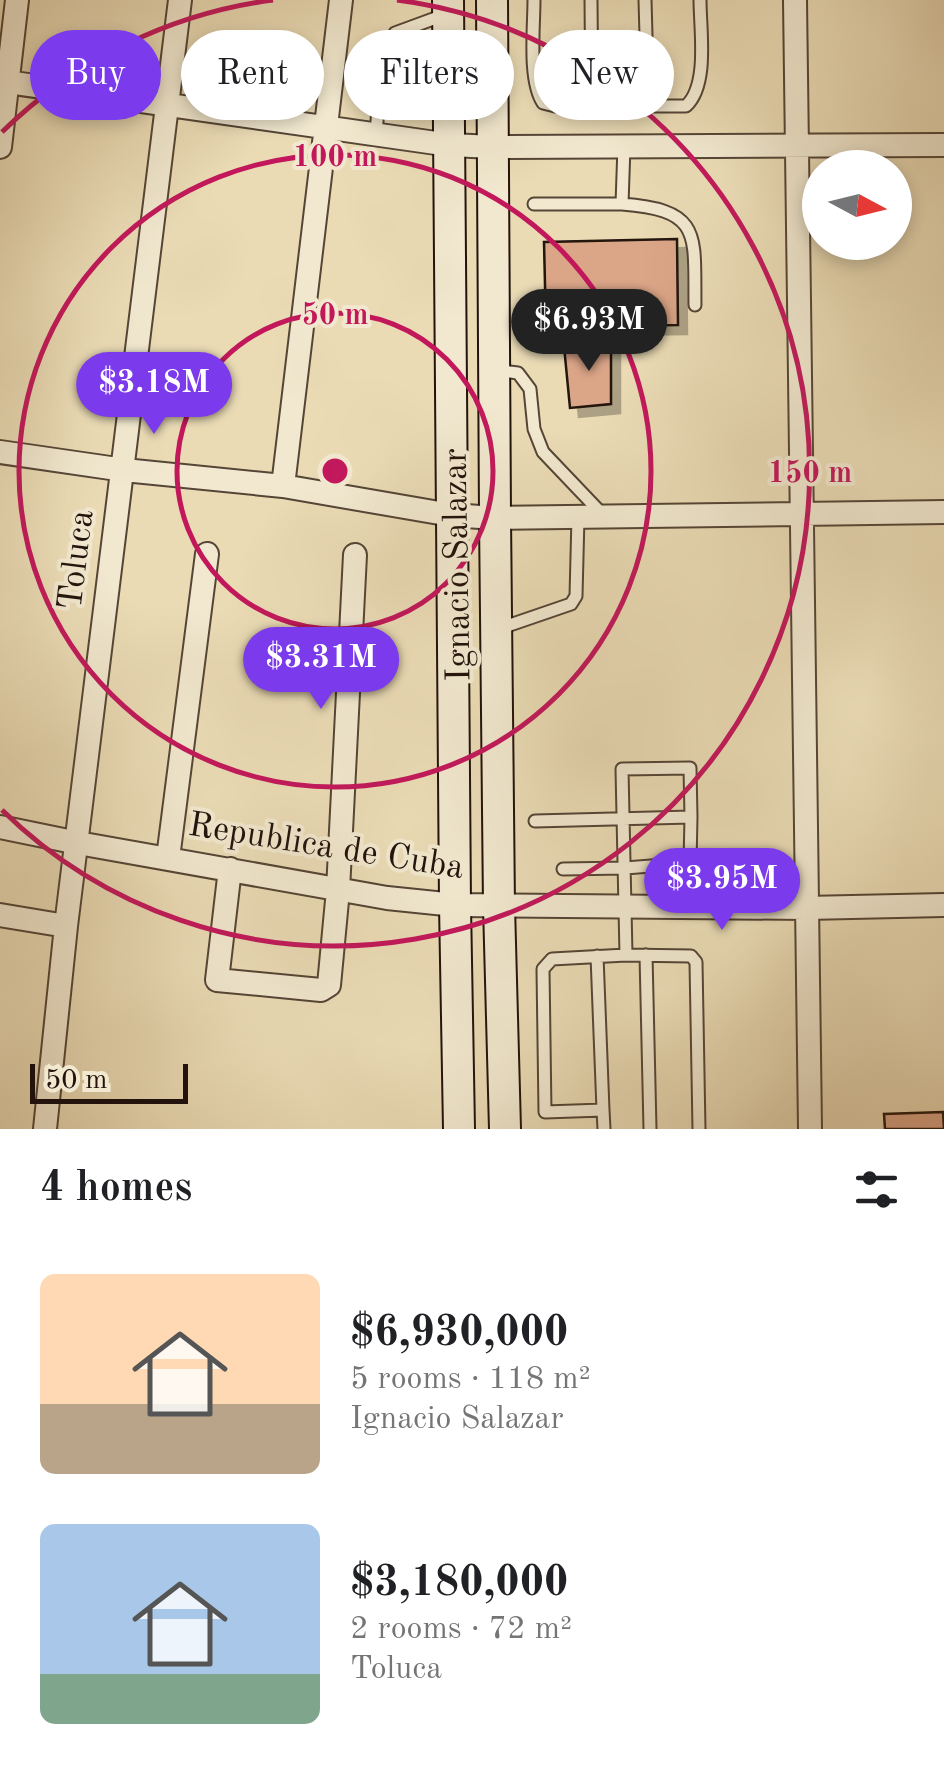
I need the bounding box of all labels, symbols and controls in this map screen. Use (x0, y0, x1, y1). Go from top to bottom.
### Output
chip: Buy (30, 30, 161, 120)
chip: Rent (181, 30, 324, 120)
chip: Filters (344, 30, 514, 120)
chip: New (534, 30, 674, 120)
text: 100 m (293, 143, 377, 173)
north arrow (802, 150, 912, 260)
map controls (802, 150, 912, 260)
pin: $6.93M (508, 289, 670, 374)
text: 50 m (301, 301, 369, 331)
text: $6.93M (533, 305, 645, 337)
pin: $3.18M (73, 352, 235, 437)
text: $3.18M (98, 368, 210, 400)
street label: Ignacio Salazar (438, 448, 478, 682)
centre of rings (317, 453, 353, 489)
text: 150 m (768, 459, 852, 489)
street label: Toluca (53, 508, 101, 612)
pin: $3.31M (240, 627, 402, 712)
text: $3.31M (265, 643, 377, 675)
street label: Republica de Cuba (186, 808, 466, 886)
pin: $3.95M (641, 848, 803, 933)
text: $3.95M (666, 864, 778, 896)
scale bar (30, 1059, 188, 1104)
text: 50 m (45, 1067, 108, 1095)
icon: filters (849, 1162, 904, 1217)
text: 4 homes (40, 1168, 192, 1210)
text: $6,930,000 (350, 1313, 568, 1355)
icon: home (120, 1314, 240, 1434)
text: 5 rooms · 118 m² (350, 1364, 591, 1396)
text: Ignacio Salazar (350, 1404, 564, 1436)
text: $3,180,000 (350, 1563, 568, 1605)
icon: home (120, 1564, 240, 1684)
text: 2 rooms · 72 m² (350, 1614, 572, 1646)
text: Toluca (350, 1654, 442, 1686)

